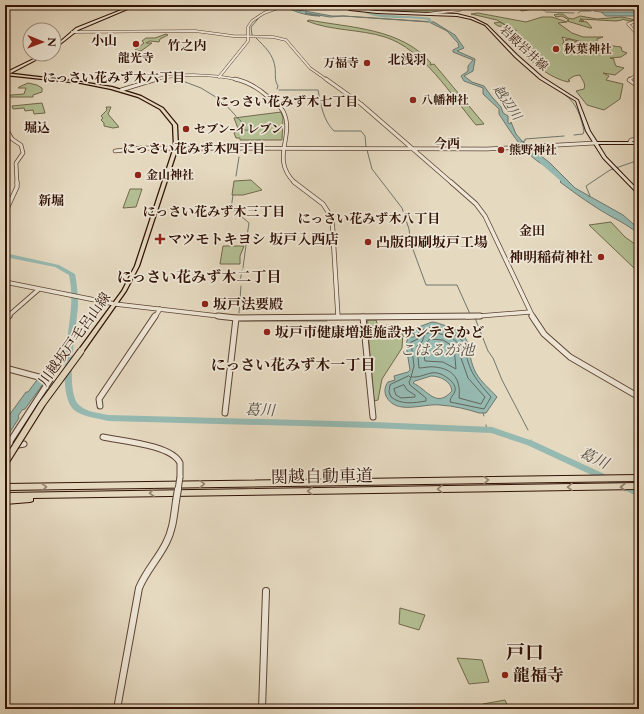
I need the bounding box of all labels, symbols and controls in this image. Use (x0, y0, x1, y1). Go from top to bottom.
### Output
north arrow (22, 22, 62, 62)
street label: 岩殿岩井線 (497, 22, 551, 74)
district label: 小山 (91, 32, 117, 50)
text: N (44, 37, 59, 48)
district label: 竹之内 (167, 37, 207, 55)
marker: 龍光寺 (131, 39, 141, 49)
place label: 秋葉神社 (564, 41, 612, 57)
marker: 秋葉神社 (551, 44, 561, 54)
place label: 龍光寺 (118, 50, 154, 66)
district label: 北浅羽 (387, 51, 427, 69)
place label: 万福寺 (323, 55, 359, 71)
marker: 万福寺 (362, 58, 372, 68)
district label: にっさい花みず木六丁目 (43, 69, 185, 87)
water label: 越辺川 (489, 81, 527, 125)
place label: 八幡神社 (421, 92, 469, 108)
district label: にっさい花みず木七丁目 (216, 93, 358, 111)
marker: 八幡神社 (408, 95, 418, 105)
district label: 堀込 (24, 119, 50, 137)
place label: セブン-イレブン (194, 121, 283, 137)
marker: セブン-イレブン (181, 124, 191, 134)
district label: 今西 (434, 135, 460, 153)
district label: にっさい花みず木四丁目 (123, 140, 265, 158)
place label: 熊野神社 (509, 142, 557, 158)
marker: 熊野神社 (496, 145, 506, 155)
place label: 金山神社 (146, 167, 194, 183)
marker: 金山神社 (133, 170, 143, 180)
district label: 新堀 (38, 192, 64, 210)
district label: にっさい花みず木三丁目 (143, 203, 285, 221)
district label: にっさい花みず木八丁目 (298, 210, 440, 228)
district label: 金田 (519, 222, 545, 240)
place label: マツモトキヨシ 坂戸入西店 (168, 230, 339, 249)
place label: 凸版印刷坂戸工場 (376, 233, 488, 252)
marker: マツモトキヨシ 坂戸入西店 (155, 234, 165, 244)
marker: 凸版印刷坂戸工場 (363, 237, 373, 247)
place label: 神明稲荷神社 (509, 248, 593, 267)
marker: 神明稲荷神社 (596, 252, 606, 262)
district label: にっさい花みず木二丁目 (117, 267, 281, 287)
street label: 川越坂戸毛呂山線 (34, 288, 115, 390)
place label: 坂戸法要殿 (213, 295, 283, 314)
marker: 坂戸法要殿 (200, 299, 210, 309)
place label: 坂戸市健康増進施設サンテさかど (275, 323, 484, 342)
marker: 坂戸市健康増進施設サンテさかど (262, 327, 272, 337)
water label: こはるが池 (399, 340, 476, 360)
district label: にっさい花みず木一丁目 (211, 355, 375, 375)
water label: 葛川 (245, 399, 277, 421)
water label: 葛川 (576, 443, 614, 474)
street label: 関越自動車道 (271, 464, 373, 489)
one-way arrow (483, 476, 489, 484)
one-way arrow (199, 480, 205, 488)
one-way arrow (41, 482, 47, 491)
one-way arrow (620, 482, 626, 491)
one-way arrow (567, 483, 573, 491)
one-way arrow (437, 485, 443, 493)
one-way arrow (307, 487, 313, 495)
one-way arrow (149, 489, 155, 497)
district label: 戸口 (506, 640, 544, 666)
place label: 龍福寺 (513, 664, 564, 687)
marker: 龍福寺 (500, 670, 510, 680)

